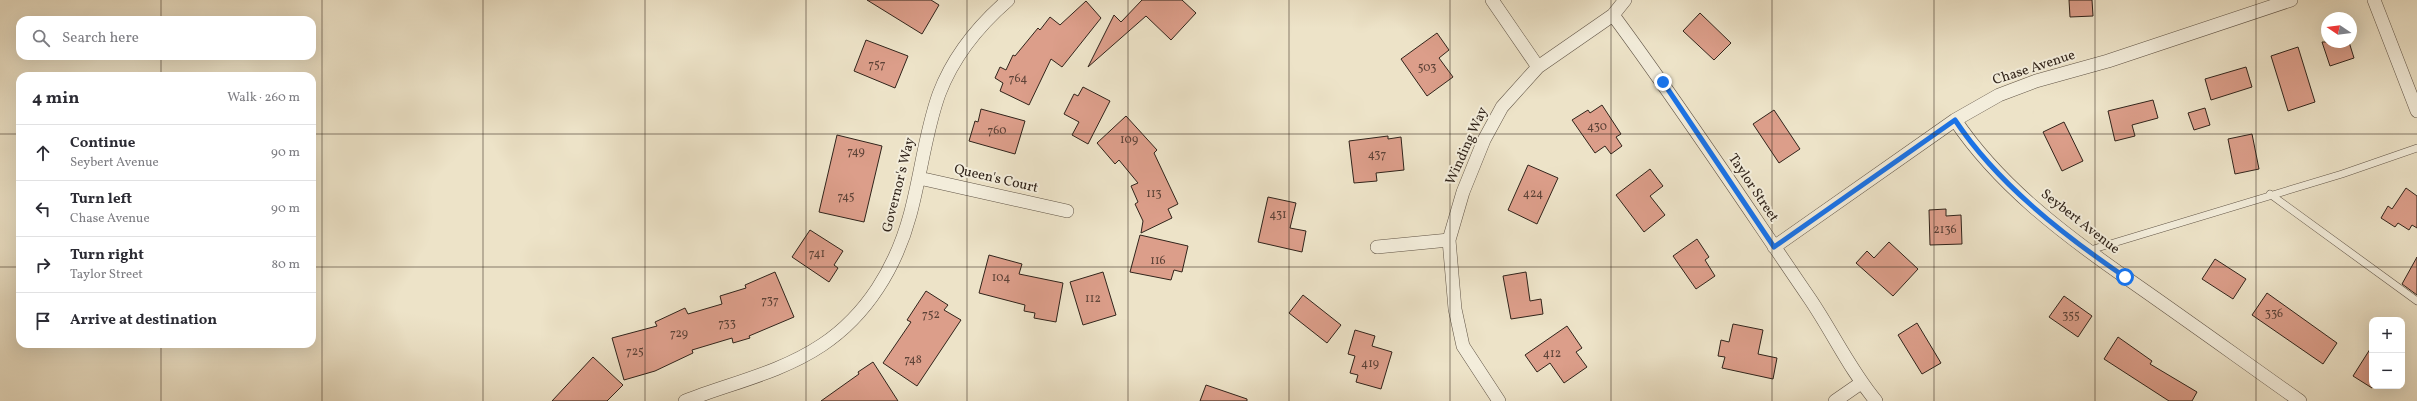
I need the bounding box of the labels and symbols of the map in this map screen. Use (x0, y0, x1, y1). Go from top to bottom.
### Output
north arrow (2321, 12, 2357, 48)
street label: Chase Avenue (1990, 46, 2078, 90)
house number: 757 (868, 57, 886, 73)
house number: 503 (1418, 60, 1436, 76)
house number: 764 (1009, 71, 1027, 87)
route end (1654, 73, 1672, 91)
street label: Winding Way (1441, 104, 1493, 188)
house number: 430 (1587, 119, 1607, 135)
house number: 760 (987, 123, 1007, 139)
house number: 109 (1120, 132, 1138, 148)
street label: Governor's Way (878, 135, 920, 235)
house number: 749 (847, 144, 865, 160)
house number: 437 (1368, 147, 1387, 163)
street label: Taylor Street (1723, 150, 1783, 226)
street label: Queen's Court (952, 160, 1040, 198)
street label: Seybert Avenue (2037, 185, 2124, 259)
house number: 113 (1146, 186, 1162, 202)
house number: 424 (1523, 186, 1543, 202)
house number: 745 (837, 189, 855, 205)
house number: 431 (1269, 207, 1287, 223)
house number: 2136 (1933, 222, 1957, 238)
house number: 741 (809, 246, 825, 262)
house number: 116 (1150, 253, 1166, 269)
route start (2116, 268, 2134, 286)
house number: 104 (992, 270, 1010, 286)
house number: 112 (1085, 291, 1101, 307)
house number: 737 (761, 293, 779, 309)
house number: 336 (2265, 306, 2283, 322)
house number: 752 (922, 307, 940, 323)
house number: 355 (2062, 308, 2080, 324)
house number: 733 (718, 316, 736, 332)
house number: 729 (670, 326, 688, 342)
house number: 725 (626, 344, 644, 360)
house number: 412 (1543, 346, 1561, 362)
house number: 748 (904, 352, 922, 368)
house number: 419 (1361, 356, 1379, 372)

